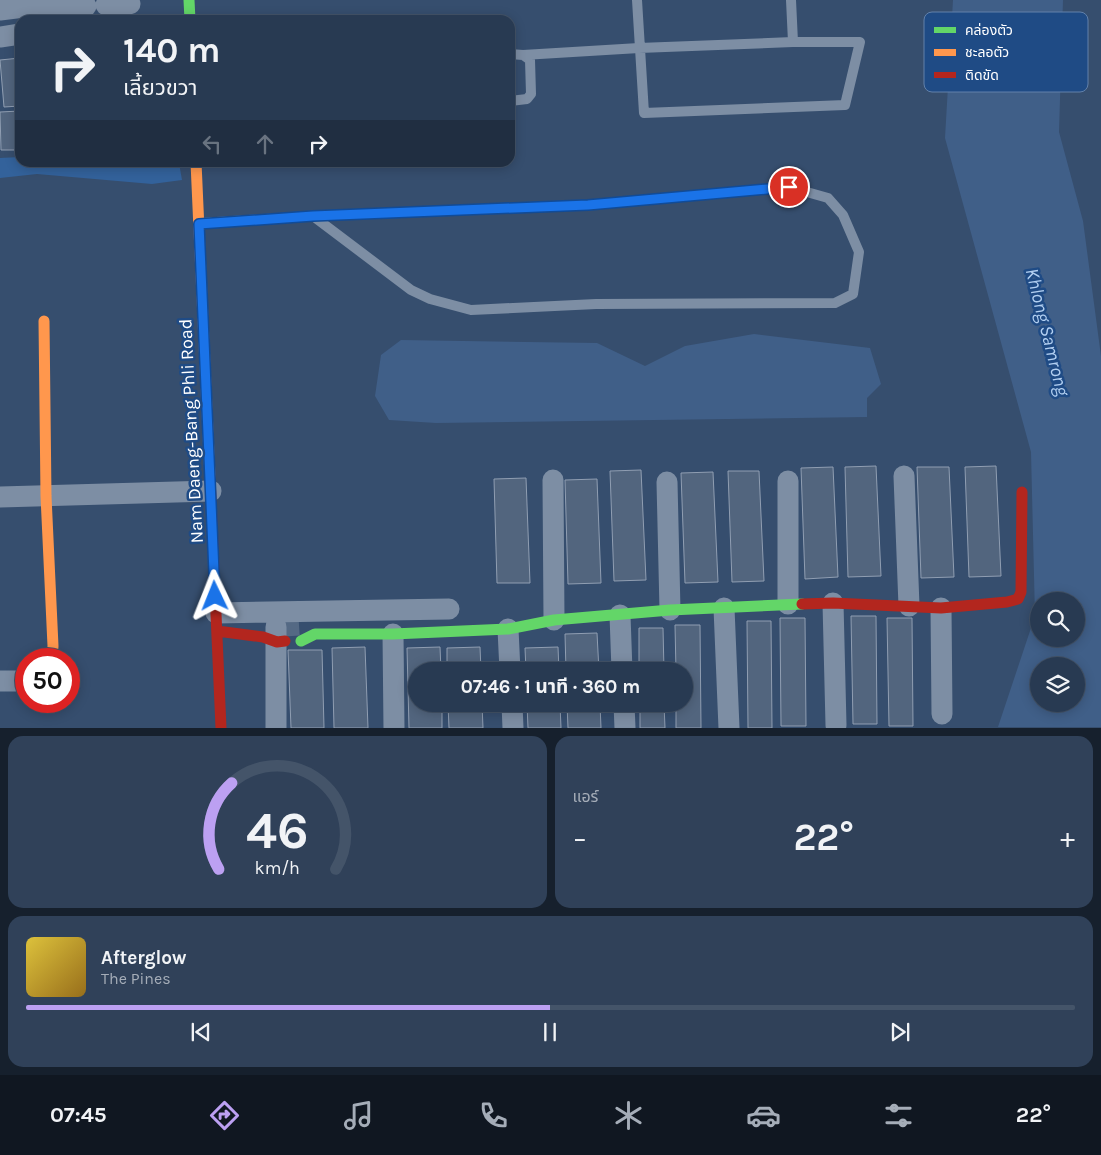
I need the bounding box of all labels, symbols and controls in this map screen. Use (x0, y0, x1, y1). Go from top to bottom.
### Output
legend (924, 12, 1088, 92)
text: คล่องตัว (965, 22, 1013, 39)
text: 140 m (123, 30, 221, 71)
icon: right (40, 35, 105, 100)
text: ชะลอตัว (965, 44, 1009, 61)
text: ติดขัด (965, 67, 999, 84)
text: เลี้ยวขวา (123, 75, 198, 101)
icon: left (198, 130, 226, 158)
icon: ahead (251, 130, 279, 158)
icon: right (304, 130, 332, 158)
pin (768, 166, 810, 208)
icon: arrive (775, 173, 803, 201)
water label: Khlong Samrong (1021, 266, 1074, 399)
street label: Nam Daeng-Bang Phli Road (174, 318, 208, 544)
position arrow (188, 569, 240, 621)
map controls (1030, 592, 1085, 712)
button: search (1030, 592, 1085, 647)
speed limit sign: 50 (15, 648, 80, 713)
button: layers (1030, 657, 1085, 712)
text: 07:46 · 1 นาที · 360 m (461, 676, 640, 698)
text: แอร์ (573, 787, 598, 806)
text: 46 (246, 800, 309, 861)
text: 22° (793, 815, 854, 860)
text: − (573, 821, 587, 854)
text: + (1060, 821, 1075, 854)
text: km/h (255, 858, 300, 879)
text: Afterglow (101, 947, 187, 969)
text: The Pines (101, 969, 171, 988)
icon: previous (187, 1018, 215, 1046)
icon: pause (536, 1018, 564, 1046)
icon: next (886, 1018, 914, 1046)
icon: directions (207, 1098, 242, 1133)
icon: music (341, 1098, 376, 1133)
icon: phone (476, 1098, 511, 1133)
icon: climate (611, 1098, 646, 1133)
icon: car (746, 1098, 781, 1133)
icon: filters (881, 1098, 916, 1133)
text: 07:45 (50, 1102, 107, 1128)
text: 22° (1016, 1102, 1051, 1128)

